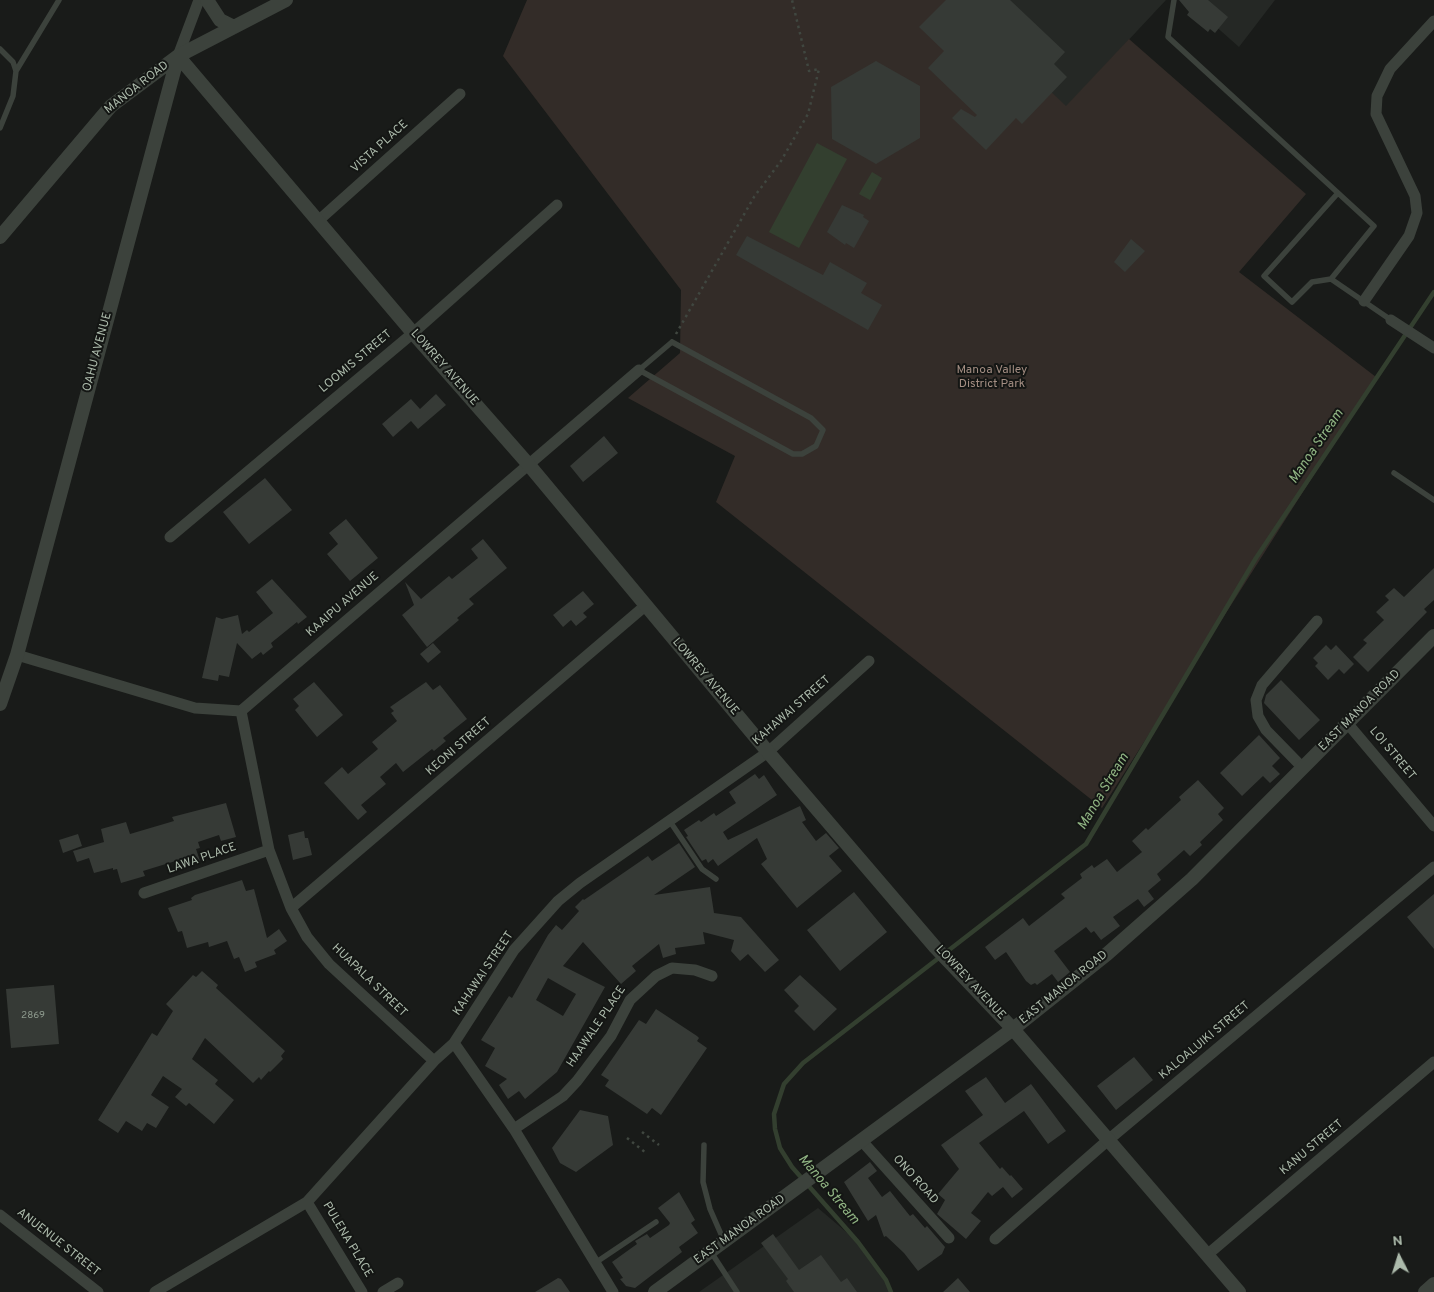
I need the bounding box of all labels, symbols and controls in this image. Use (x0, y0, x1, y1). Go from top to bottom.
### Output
street label: MANOA ROAD (102, 59, 172, 117)
street label: VISTA PLACE (349, 118, 411, 176)
street label: OAHU AVENUE (81, 311, 115, 393)
street label: LOOMIS STREET (317, 327, 395, 397)
street label: LOWREY AVENUE (407, 327, 481, 409)
park label: Manoa Valley District Park (957, 364, 1027, 392)
water label: Manoa Stream (1286, 407, 1348, 487)
street label: KAAIPU AVENUE (304, 570, 382, 640)
street label: LOWREY AVENUE (669, 635, 741, 719)
street label: EAST MANOA ROAD (1316, 667, 1404, 755)
street label: KAHAWAI STREET (750, 673, 834, 749)
street label: KEONI STREET (424, 715, 494, 779)
street label: LOI STREET (1366, 725, 1418, 783)
water label: Manoa Stream (1075, 751, 1133, 833)
street label: LAWA PLACE (166, 840, 238, 878)
street label: KAHAWAI STREET (451, 929, 517, 1019)
street label: HUAPALA STREET (328, 941, 410, 1021)
street label: LOWREY AVENUE (932, 943, 1008, 1023)
street label: EAST MANOA ROAD (1017, 948, 1111, 1028)
street label: HAAWALE PLACE (564, 984, 630, 1070)
street label: KALOALUIKI STREET (1157, 999, 1253, 1083)
house number: 2869 (21, 1010, 45, 1022)
street label: KANU STREET (1277, 1117, 1347, 1179)
water label: Manoa Stream (794, 1152, 862, 1228)
street label: ONO ROAD (889, 1153, 941, 1207)
street label: EAST MANOA ROAD (692, 1192, 788, 1268)
street label: PULENA PLACE (319, 1200, 375, 1280)
street label: ANUENUE STREET (13, 1206, 103, 1280)
north arrow (1374, 1232, 1424, 1282)
text: N (1392, 1233, 1403, 1250)

